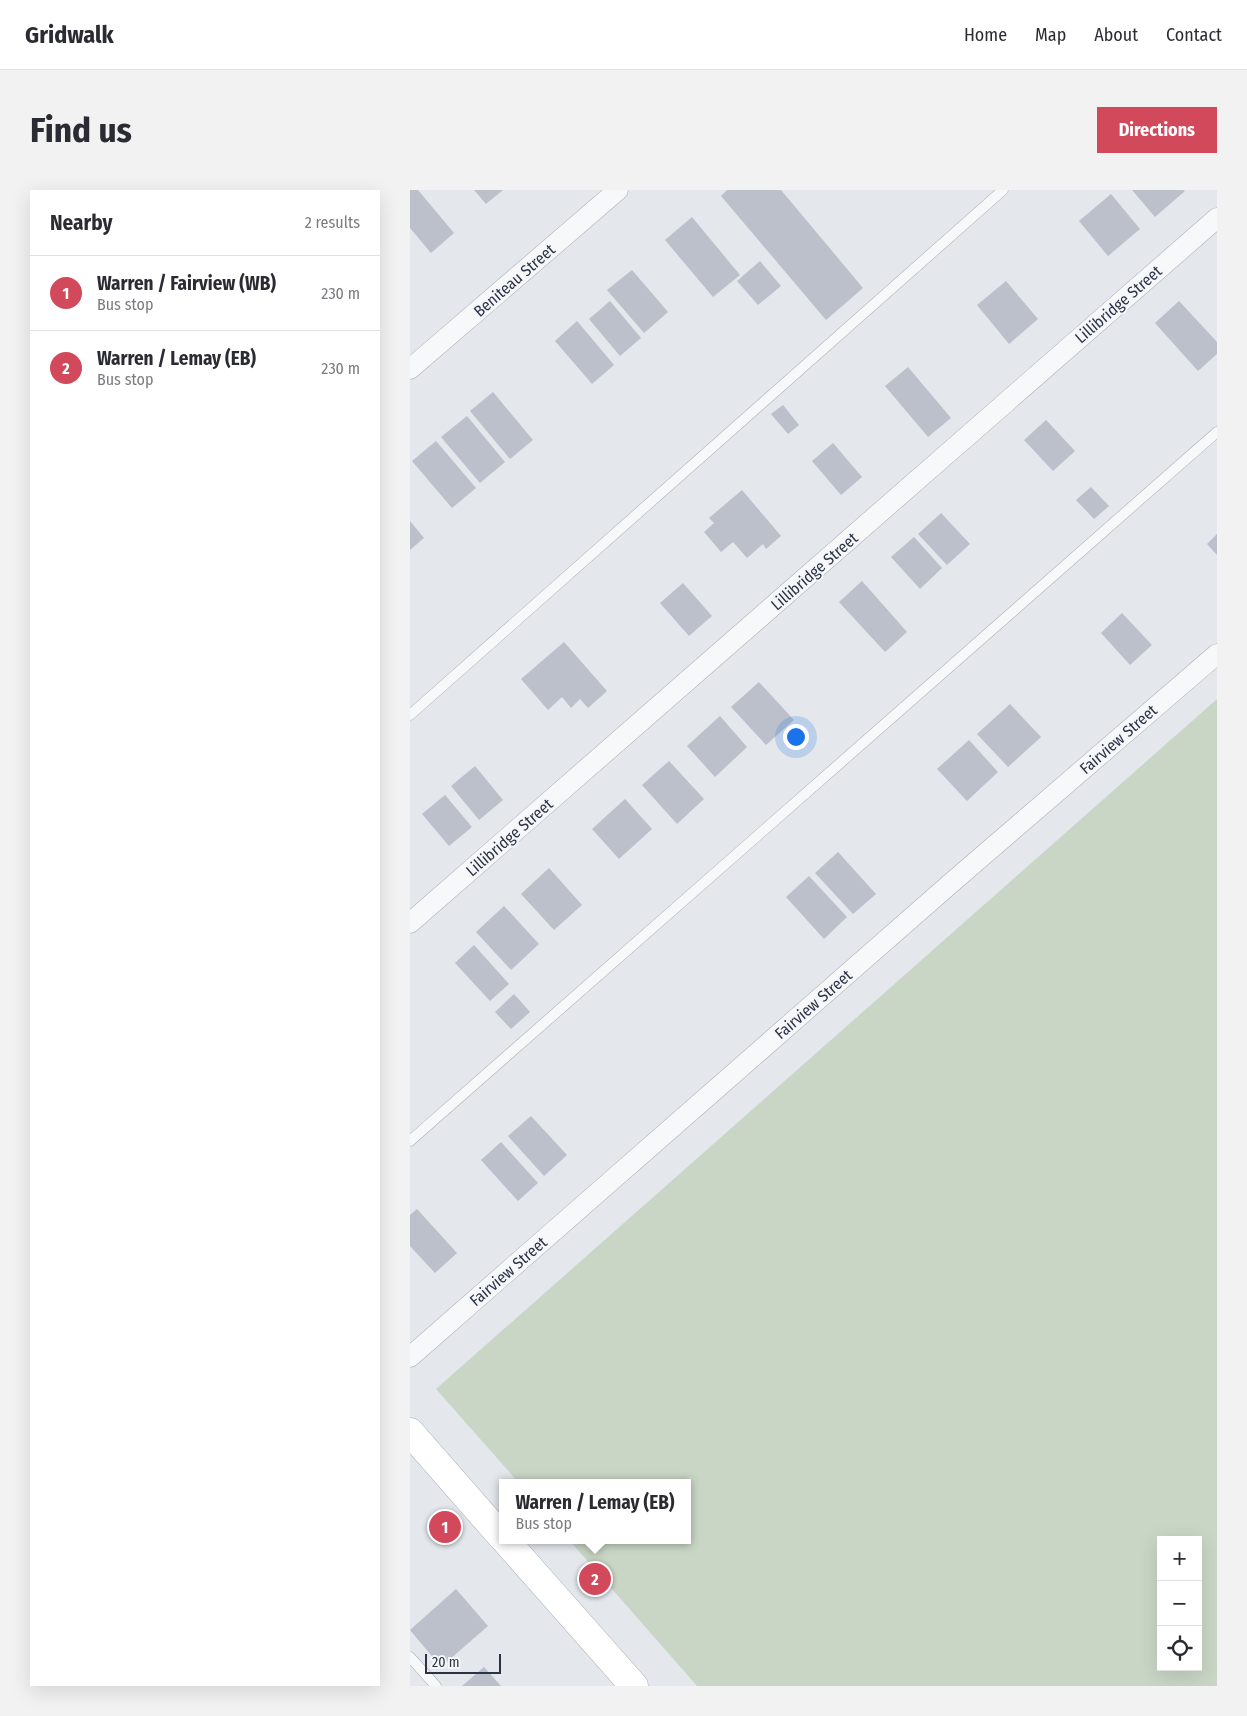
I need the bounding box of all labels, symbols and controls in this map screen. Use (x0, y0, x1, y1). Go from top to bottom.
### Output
text: Gridwalk (25, 21, 114, 49)
text: Home (964, 24, 1007, 46)
text: Map (1035, 24, 1066, 46)
text: About (1094, 24, 1138, 46)
text: Contact (1166, 24, 1222, 46)
button: Directions (1097, 107, 1217, 153)
text: Find us (30, 109, 132, 151)
text: Nearby (50, 210, 112, 236)
text: 2 results (305, 213, 360, 232)
street label: Beniteau Street (470, 240, 559, 321)
street label: Lillibridge Street (1071, 261, 1166, 347)
text: Warren / Fairview (WB) (97, 272, 276, 295)
text: 1 (63, 284, 69, 303)
text: 230 m (321, 284, 360, 303)
text: Bus stop (97, 295, 153, 314)
text: Warren / Lemay (EB) (97, 347, 256, 370)
text: 2 (62, 359, 70, 378)
text: 230 m (321, 359, 360, 378)
text: Bus stop (97, 370, 153, 389)
street label: Lillibridge Street (767, 528, 862, 614)
street label: Fairview Street (1076, 700, 1161, 778)
your location (783, 724, 809, 750)
street label: Lillibridge Street (462, 794, 557, 880)
street label: Fairview Street (771, 965, 856, 1043)
street label: Fairview Street (466, 1232, 551, 1310)
popup (499, 1479, 691, 1544)
text: Warren / Lemay (EB) (515, 1491, 675, 1514)
pin: 1 (429, 1508, 461, 1546)
text: Bus stop (515, 1514, 572, 1533)
map controls (1157, 1536, 1202, 1671)
button: + (1157, 1536, 1202, 1581)
pin: 2 (579, 1560, 611, 1598)
button: − (1157, 1581, 1202, 1626)
button: locate (1157, 1626, 1202, 1671)
scale bar (425, 1651, 501, 1674)
text: 20 m (432, 1654, 460, 1671)

